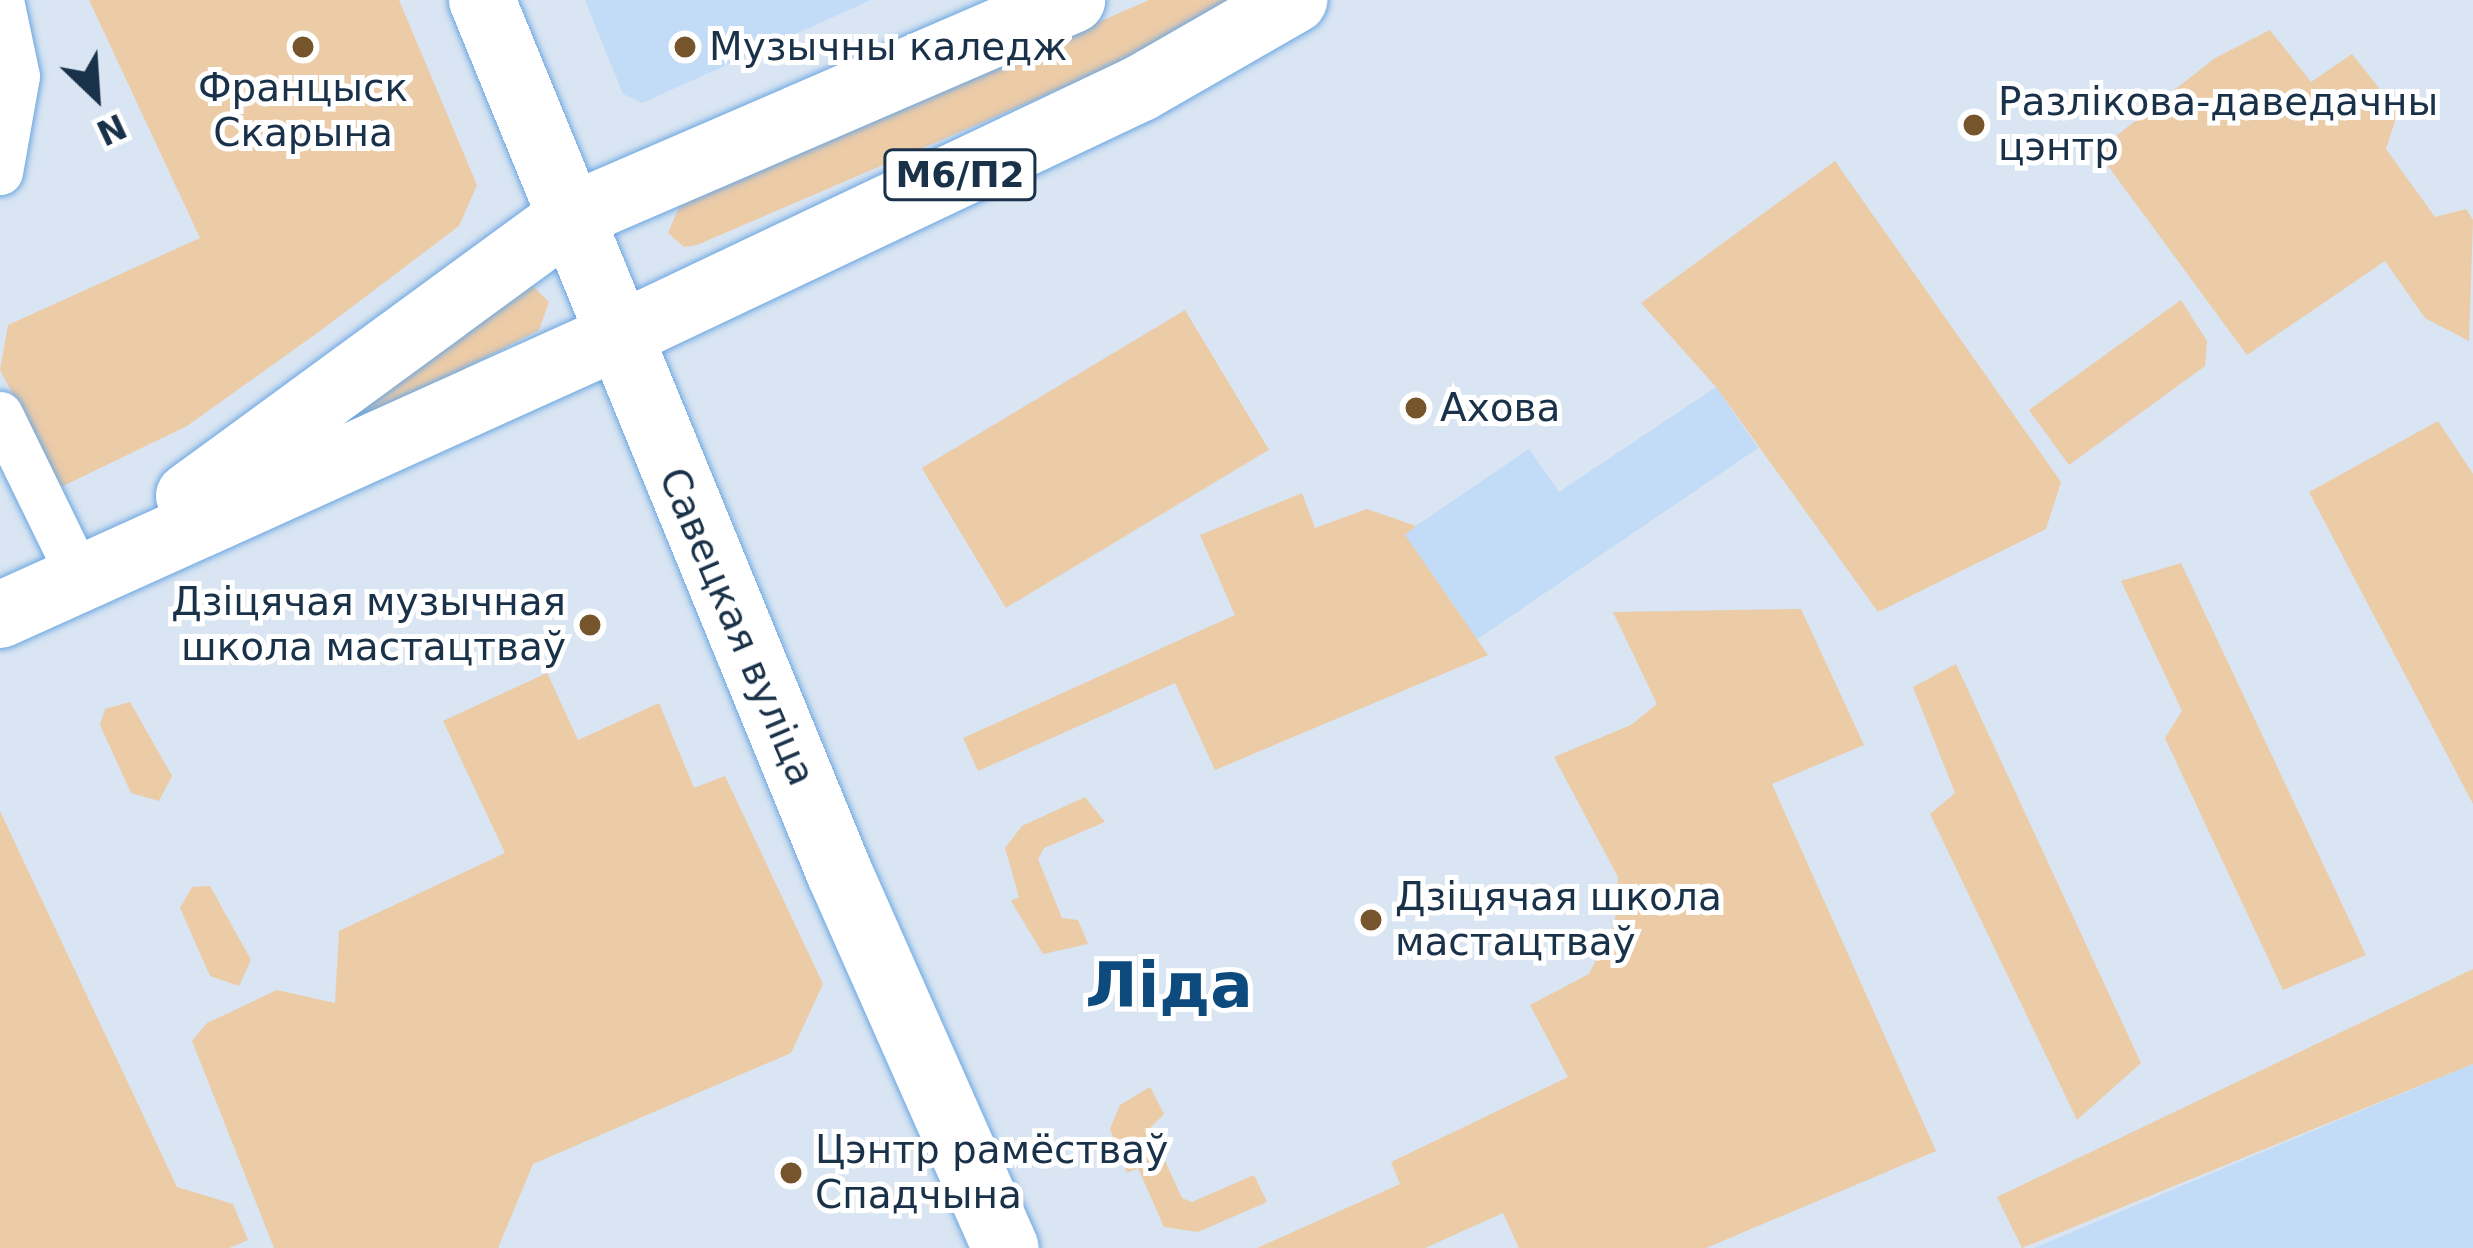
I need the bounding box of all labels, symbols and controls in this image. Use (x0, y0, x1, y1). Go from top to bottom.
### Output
place label: Музычны каледж (709, 24, 1067, 70)
marker: Францыск Скарына (290, 34, 316, 60)
marker: Музычны каледж (672, 34, 698, 60)
north arrow (36, 36, 156, 156)
place label: Францыск Скарына (198, 66, 408, 157)
place label: Разлікова-даведачны цэнтр (1998, 80, 2438, 171)
text: N (91, 106, 132, 153)
marker: Разлікова-даведачны цэнтр (1961, 112, 1987, 138)
road number: М6/П2 (882, 145, 1038, 205)
place label: Ахова (1440, 385, 1561, 431)
marker: Ахова (1403, 395, 1429, 421)
street label: Савецкая вуліца (649, 461, 825, 793)
place label: Дзіцячая музычная школа мастацтваў (171, 580, 566, 671)
marker: Дзіцячая музычная школа мастацтваў (577, 612, 603, 638)
place label: Дзіцячая школа мастацтваў (1395, 875, 1722, 966)
marker: Дзіцячая школа мастацтваў (1358, 907, 1384, 933)
district label: Ліда (1085, 948, 1253, 1024)
place label: Цэнтр рамёстваў Спадчына (815, 1128, 1168, 1219)
marker: Цэнтр рамёстваў Спадчына (778, 1160, 804, 1186)

